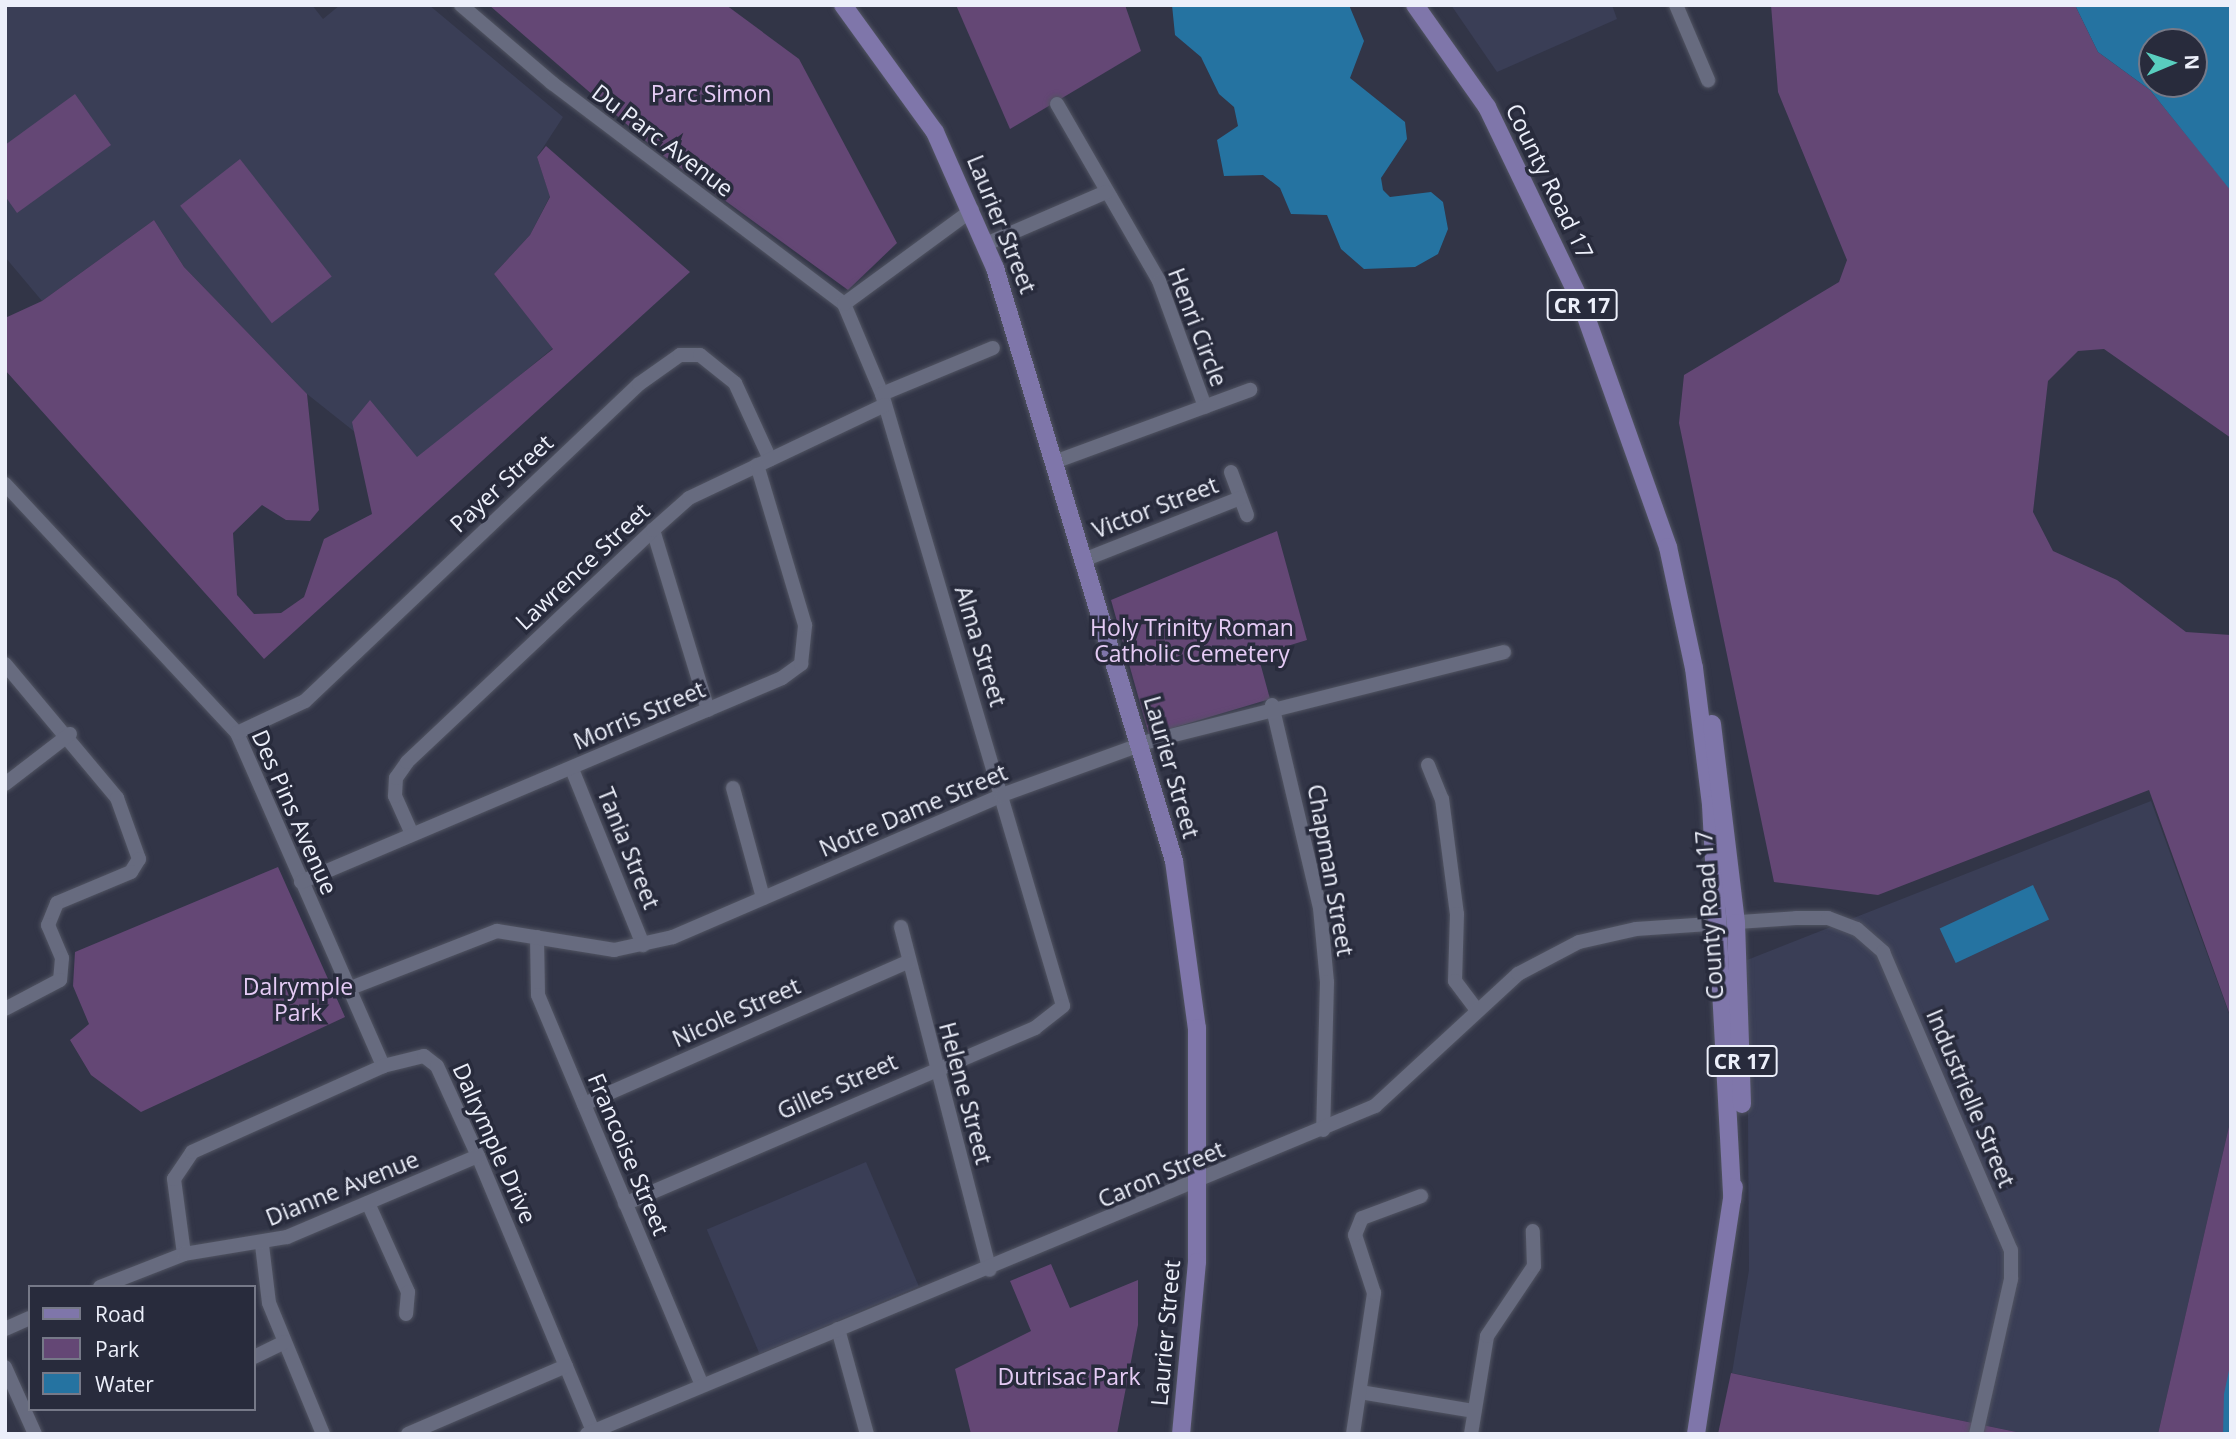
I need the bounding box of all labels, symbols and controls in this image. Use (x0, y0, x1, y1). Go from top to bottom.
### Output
north arrow (2138, 28, 2208, 98)
text: N (2179, 54, 2205, 71)
street label: Du Parc Avenue (587, 78, 739, 202)
park label: Parc Simon (651, 79, 771, 107)
street label: County Road 17 (1500, 99, 1600, 263)
street label: Laurier Street (962, 151, 1042, 297)
street label: Henri Circle (1163, 264, 1233, 390)
road number: CR 17 (1545, 288, 1619, 322)
street label: Payer Street (444, 428, 558, 538)
street label: Victor Street (1088, 470, 1222, 544)
street label: Lawrence Street (509, 497, 655, 635)
street label: Alma Street (950, 582, 1012, 710)
park label: Holy Trinity Roman Catholic Cemetery (1090, 613, 1294, 667)
street label: Morris Street (569, 675, 709, 755)
street label: Laurier Street (1139, 693, 1205, 841)
street label: Des Pins Avenue (246, 725, 344, 899)
street label: Notre Dame Street (815, 758, 1011, 862)
street label: Chapman Street (1302, 782, 1360, 958)
street label: Tania Street (592, 783, 666, 913)
street label: County Road 17 (1689, 830, 1729, 1000)
park label: Dalrymple Park (243, 972, 353, 1026)
street label: Nicole Street (668, 972, 804, 1052)
street label: Industrielle Street (1921, 1005, 2021, 1191)
street label: Helene Street (934, 1019, 998, 1167)
road number: CR 17 (1705, 1044, 1779, 1078)
street label: Gilles Street (773, 1047, 901, 1125)
street label: Dalrymple Drive (447, 1059, 543, 1227)
street label: Francoise Street (583, 1069, 675, 1239)
street label: Caron Street (1094, 1135, 1228, 1213)
street label: Dianne Avenue (262, 1145, 422, 1231)
street label: Laurier Street (1145, 1259, 1185, 1407)
legend (28, 1285, 256, 1411)
text: Road (95, 1300, 145, 1328)
text: Park (95, 1335, 139, 1363)
park label: Dutrisac Park (997, 1362, 1141, 1390)
text: Water (95, 1370, 154, 1398)

